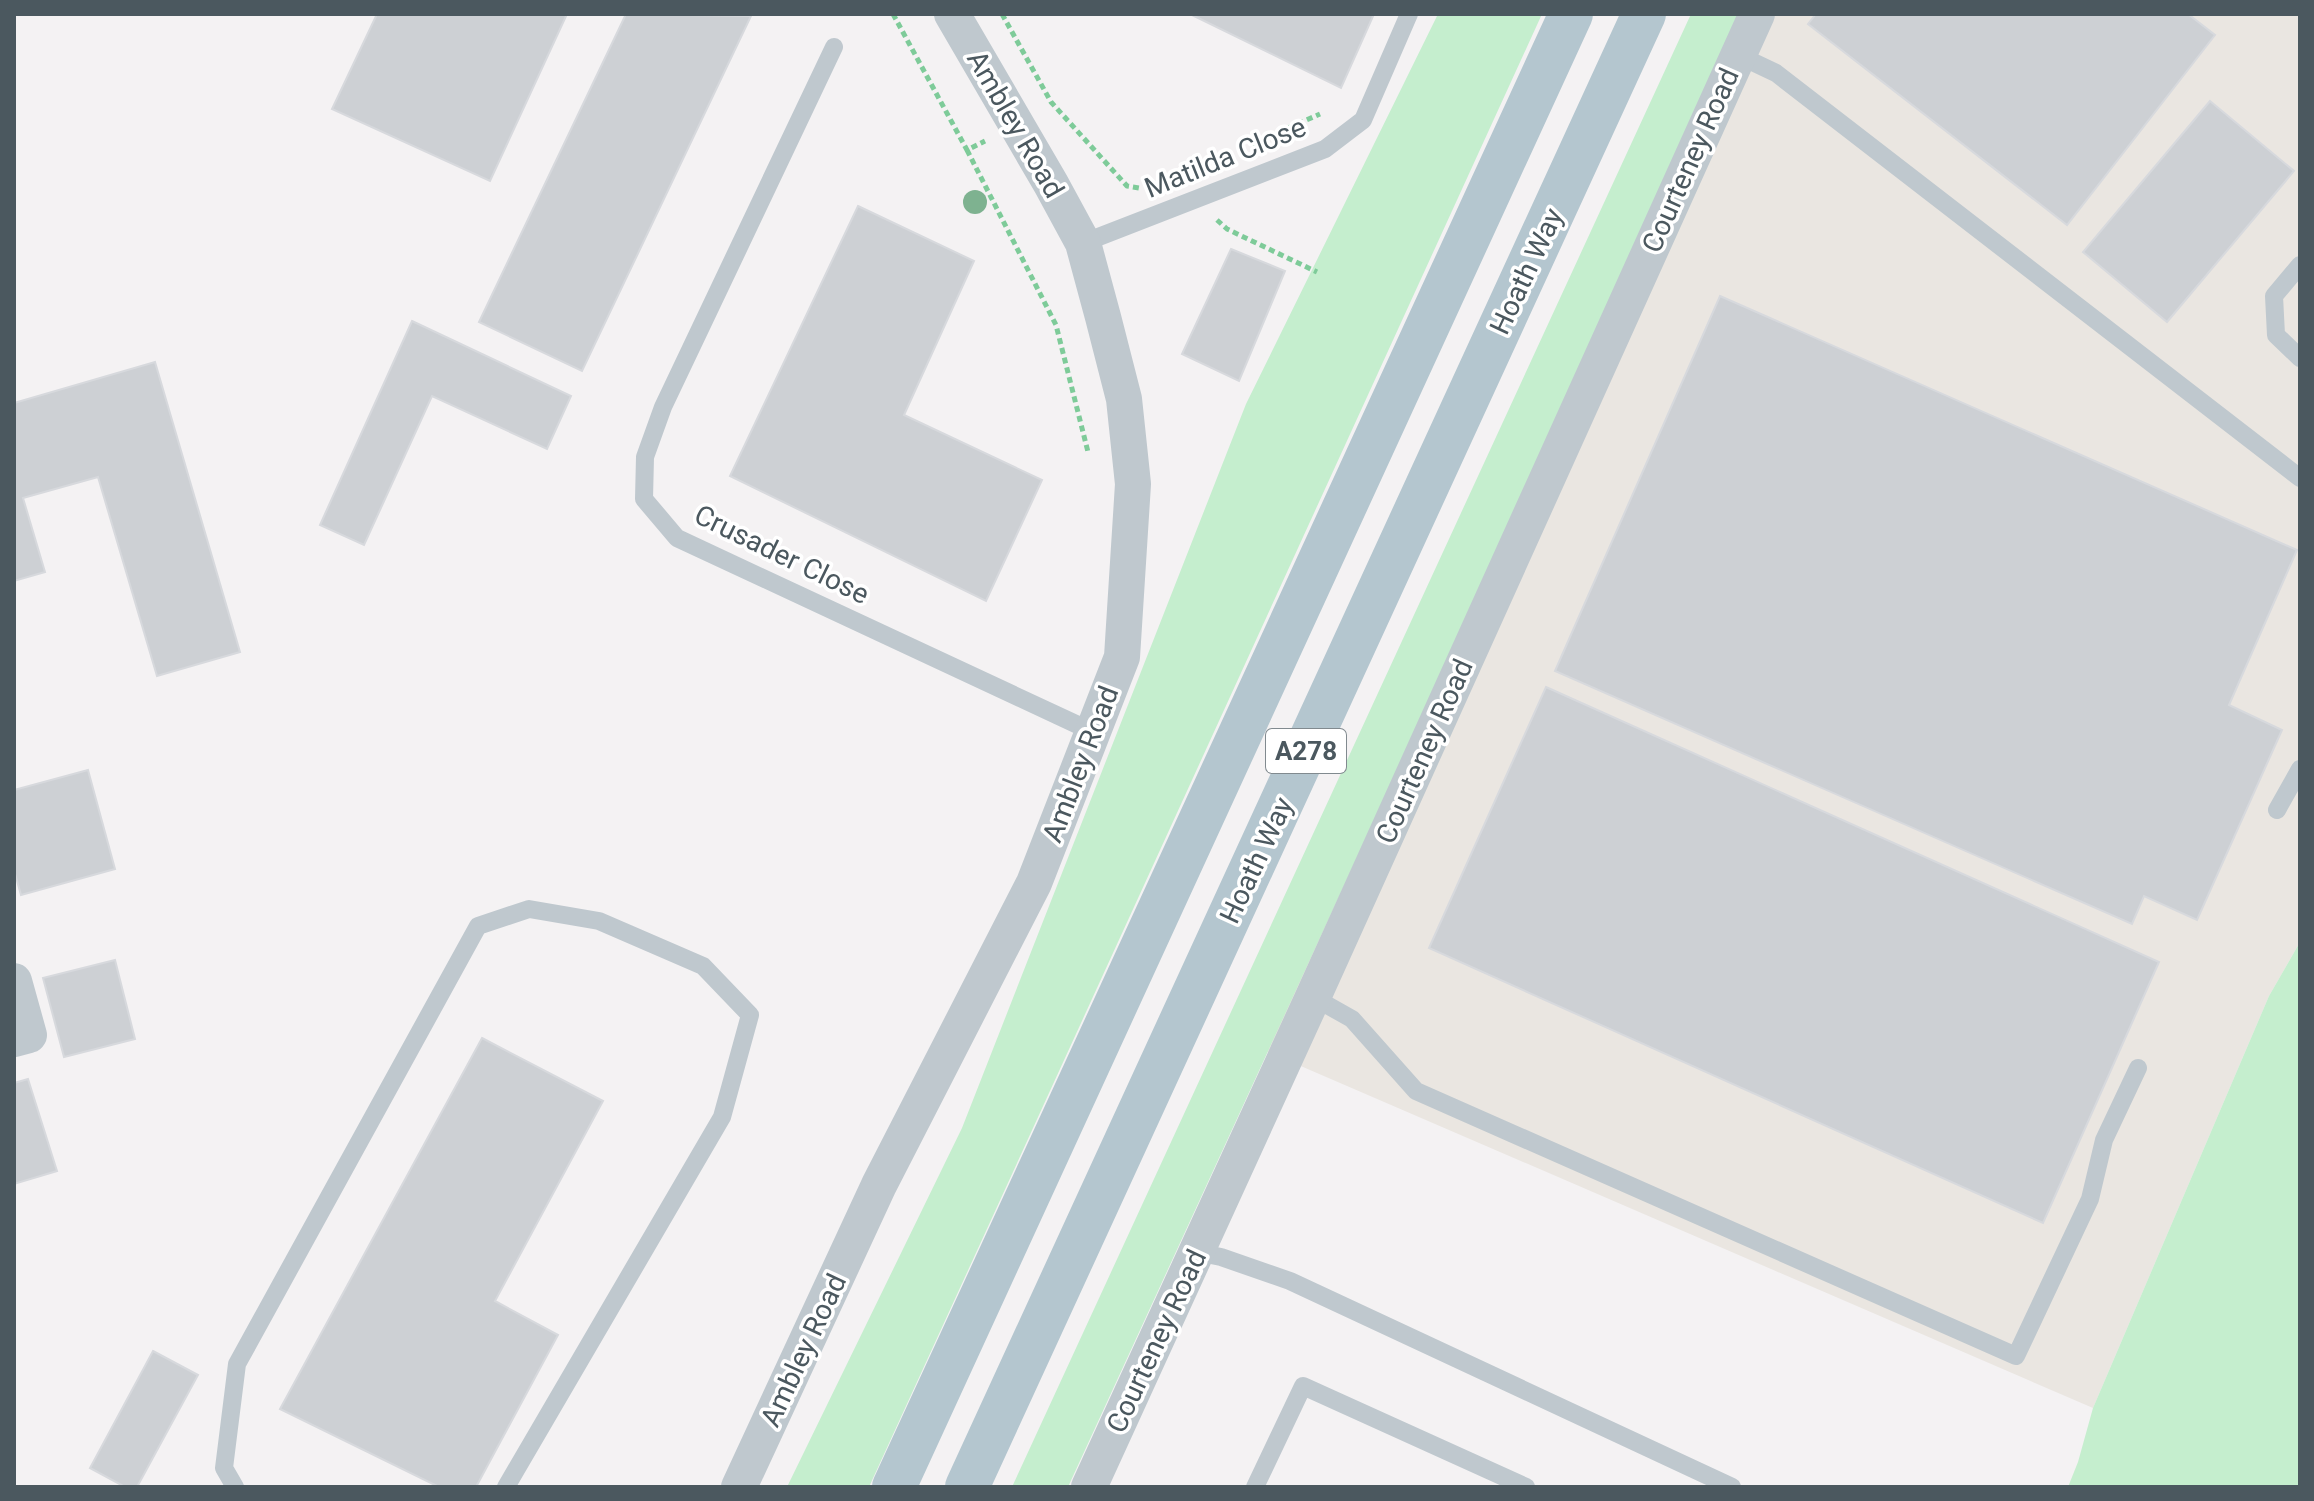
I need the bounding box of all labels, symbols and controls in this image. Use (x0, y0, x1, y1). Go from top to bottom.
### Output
street label: Ambley Road (960, 45, 1071, 204)
street label: Courteney Road (1635, 63, 1746, 258)
street label: Matilda Close (1140, 110, 1311, 205)
street label: Hoath Way (1483, 203, 1570, 340)
street label: Crusader Close (689, 498, 874, 611)
street label: Courteney Road (1369, 654, 1480, 849)
street label: Ambley Road (1036, 681, 1125, 847)
road number: A278 (1266, 729, 1346, 773)
street label: Hoath Way (1213, 792, 1300, 929)
street label: Courteney Road (1100, 1244, 1213, 1438)
street label: Ambley Road (754, 1269, 853, 1432)

